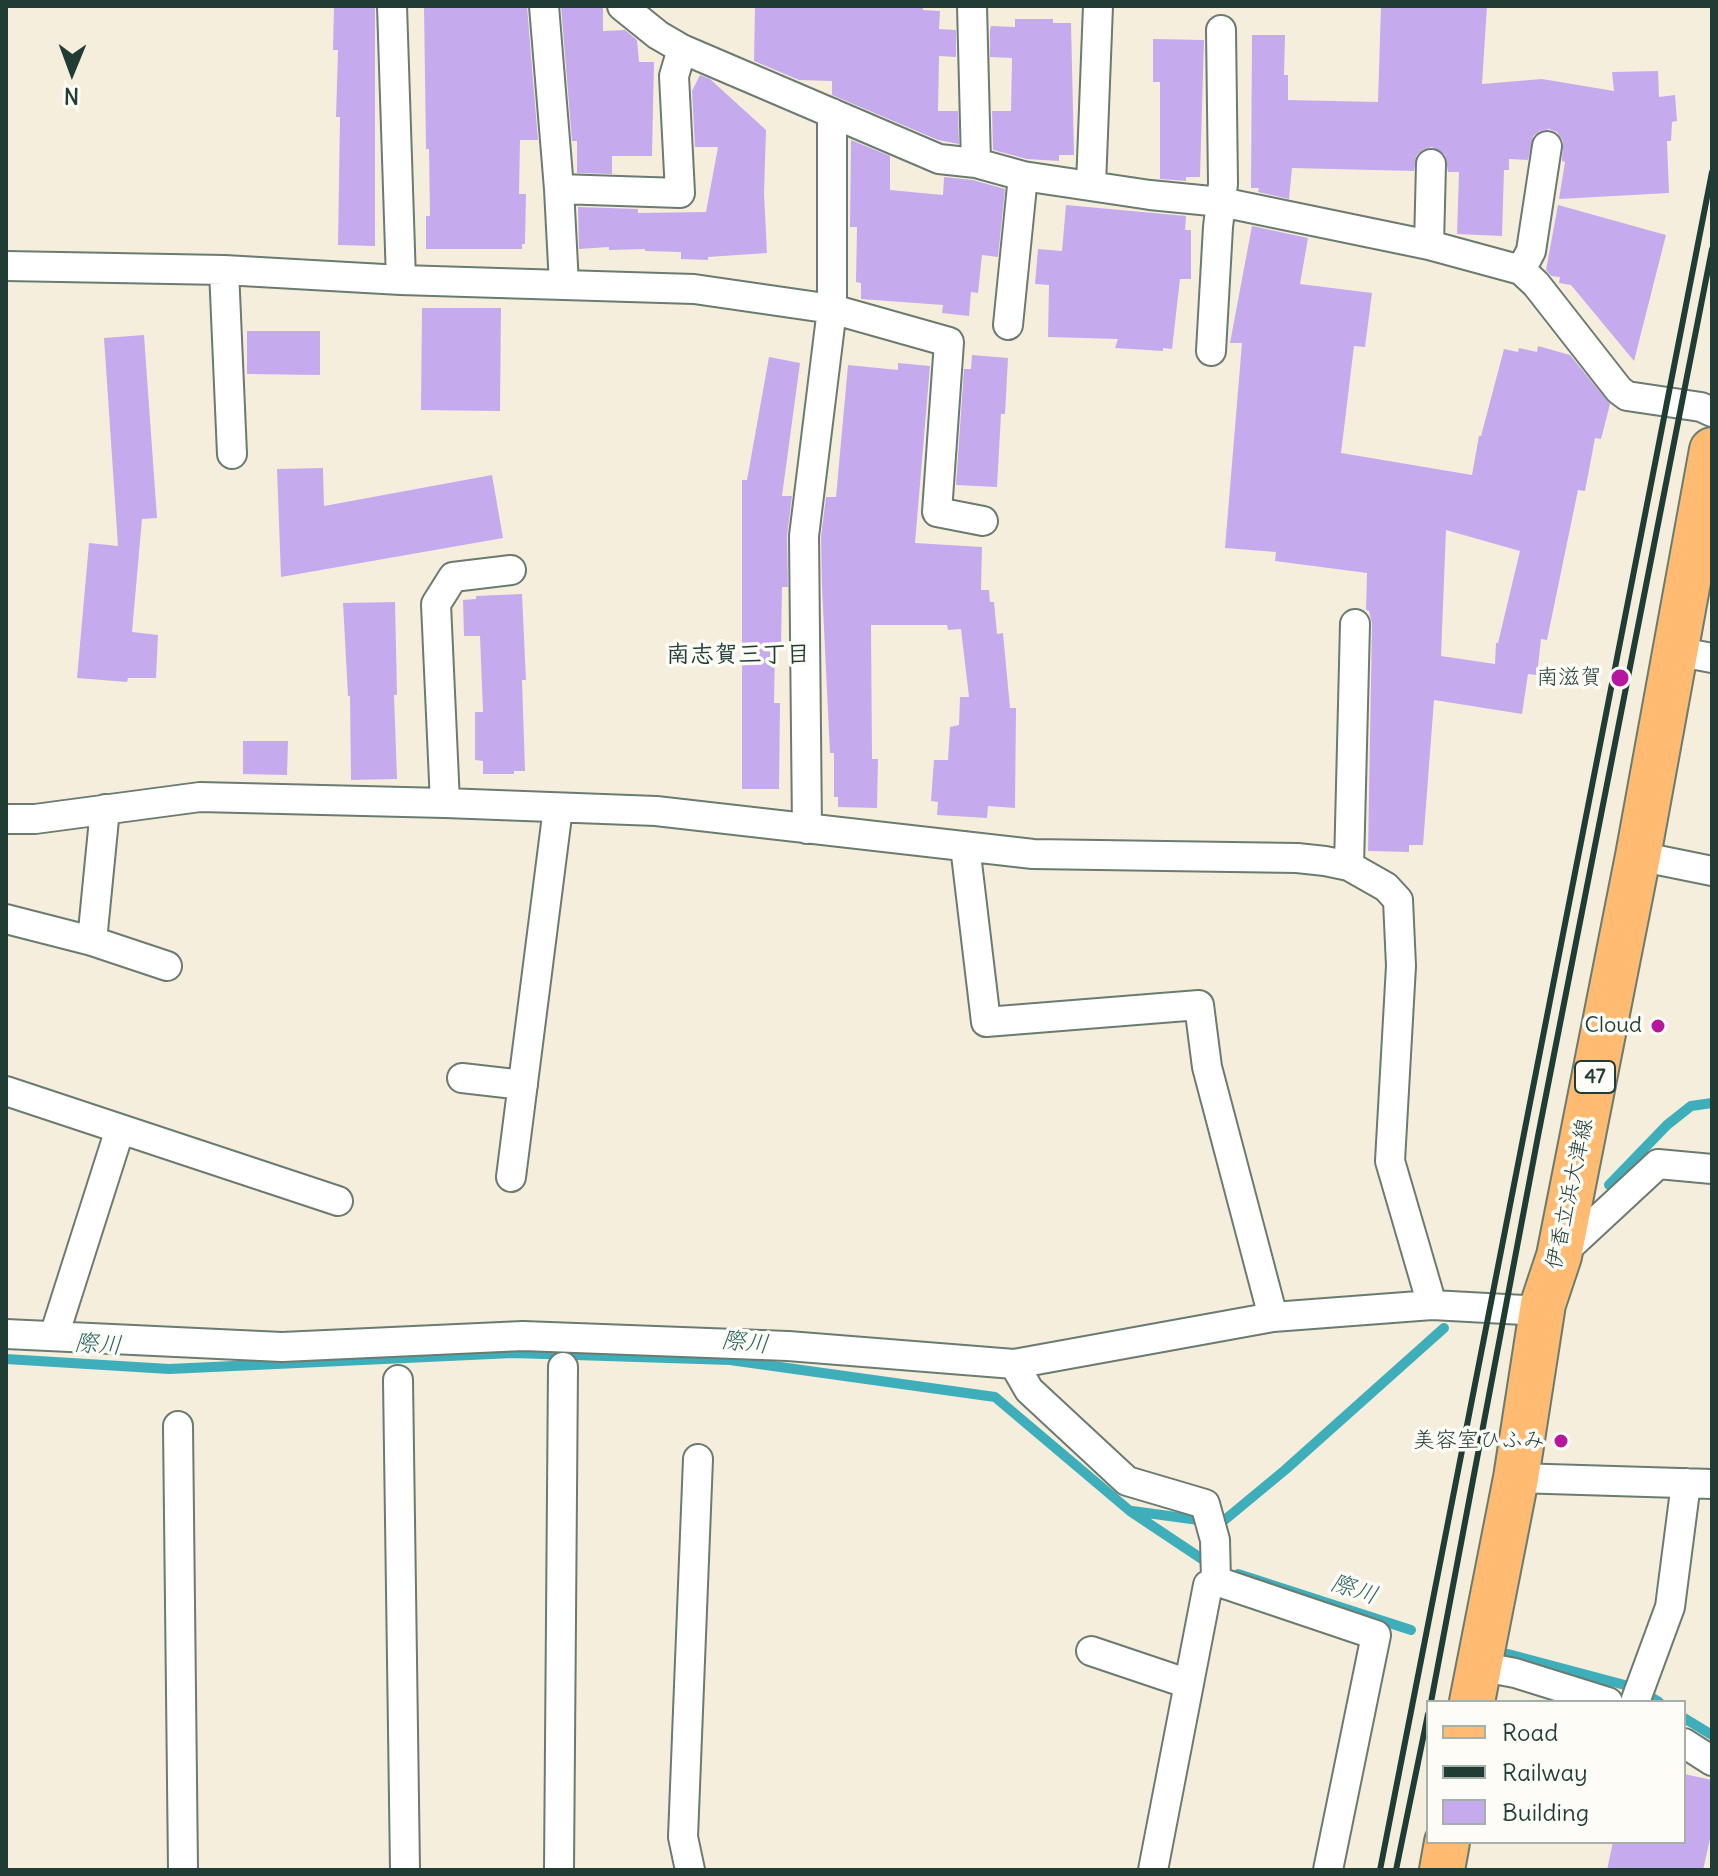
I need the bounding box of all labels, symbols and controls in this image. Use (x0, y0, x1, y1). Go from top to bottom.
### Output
north arrow (32, 32, 112, 112)
text: N (64, 82, 79, 110)
district label: 南志賀三丁目 (666, 641, 810, 669)
place label: 南滋賀 (1536, 665, 1602, 691)
marker: 南滋賀 (1609, 667, 1631, 689)
place label: Cloud (1585, 1013, 1642, 1039)
marker: Cloud (1649, 1017, 1667, 1035)
road number: 47 (1575, 1061, 1615, 1093)
street label: 伊香立浜大津線 (1541, 1116, 1599, 1272)
water label: 際川 (720, 1326, 770, 1360)
water label: 際川 (73, 1329, 123, 1361)
place label: 美容室ひふみ (1413, 1428, 1545, 1454)
marker: 美容室ひふみ (1552, 1432, 1570, 1450)
water label: 際川 (1327, 1569, 1381, 1611)
legend (1426, 1700, 1686, 1844)
text: Road (1502, 1717, 1558, 1747)
text: Railway (1502, 1757, 1588, 1787)
text: Building (1502, 1797, 1589, 1827)

